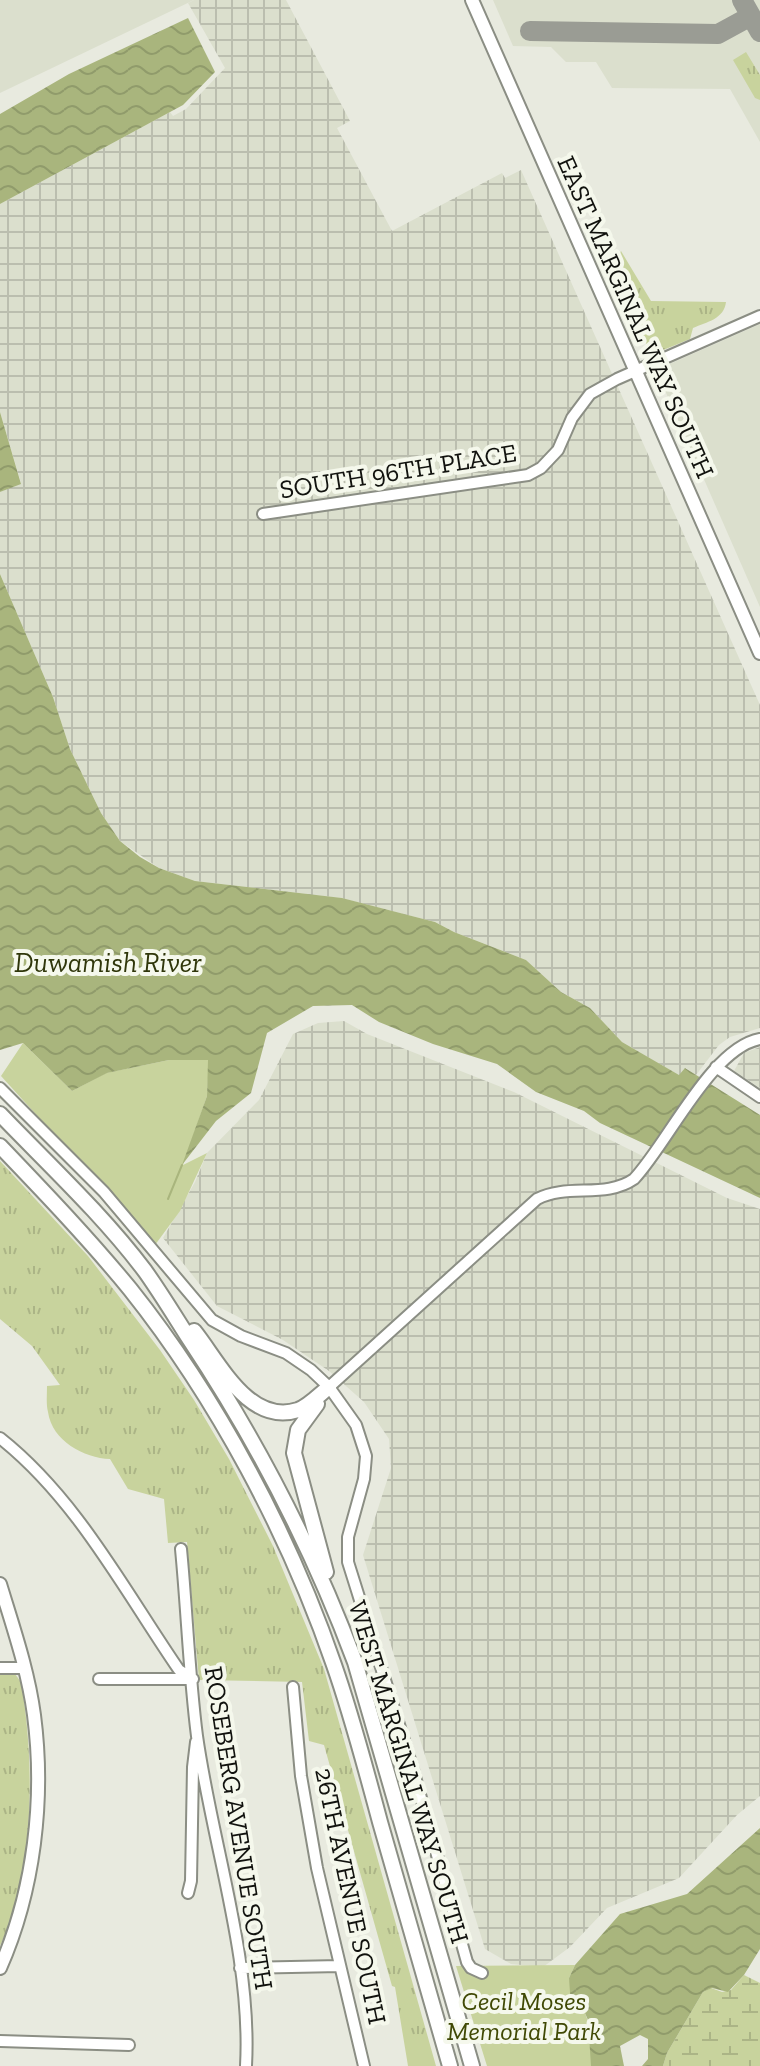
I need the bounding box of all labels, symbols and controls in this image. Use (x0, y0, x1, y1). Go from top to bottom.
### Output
street label: EAST MARGINAL WAY SOUTH (550, 151, 722, 483)
street label: SOUTH 96TH PLACE (277, 436, 519, 506)
water label: Duwamish River (14, 946, 202, 979)
street label: WEST MARGINAL WAY SOUTH (342, 1597, 476, 1947)
street label: ROSEBERG AVENUE SOUTH (198, 1664, 280, 1992)
street label: 26TH AVENUE SOUTH (308, 1765, 394, 2027)
park label: Cecil Moses Memorial Park (447, 1985, 601, 2047)

